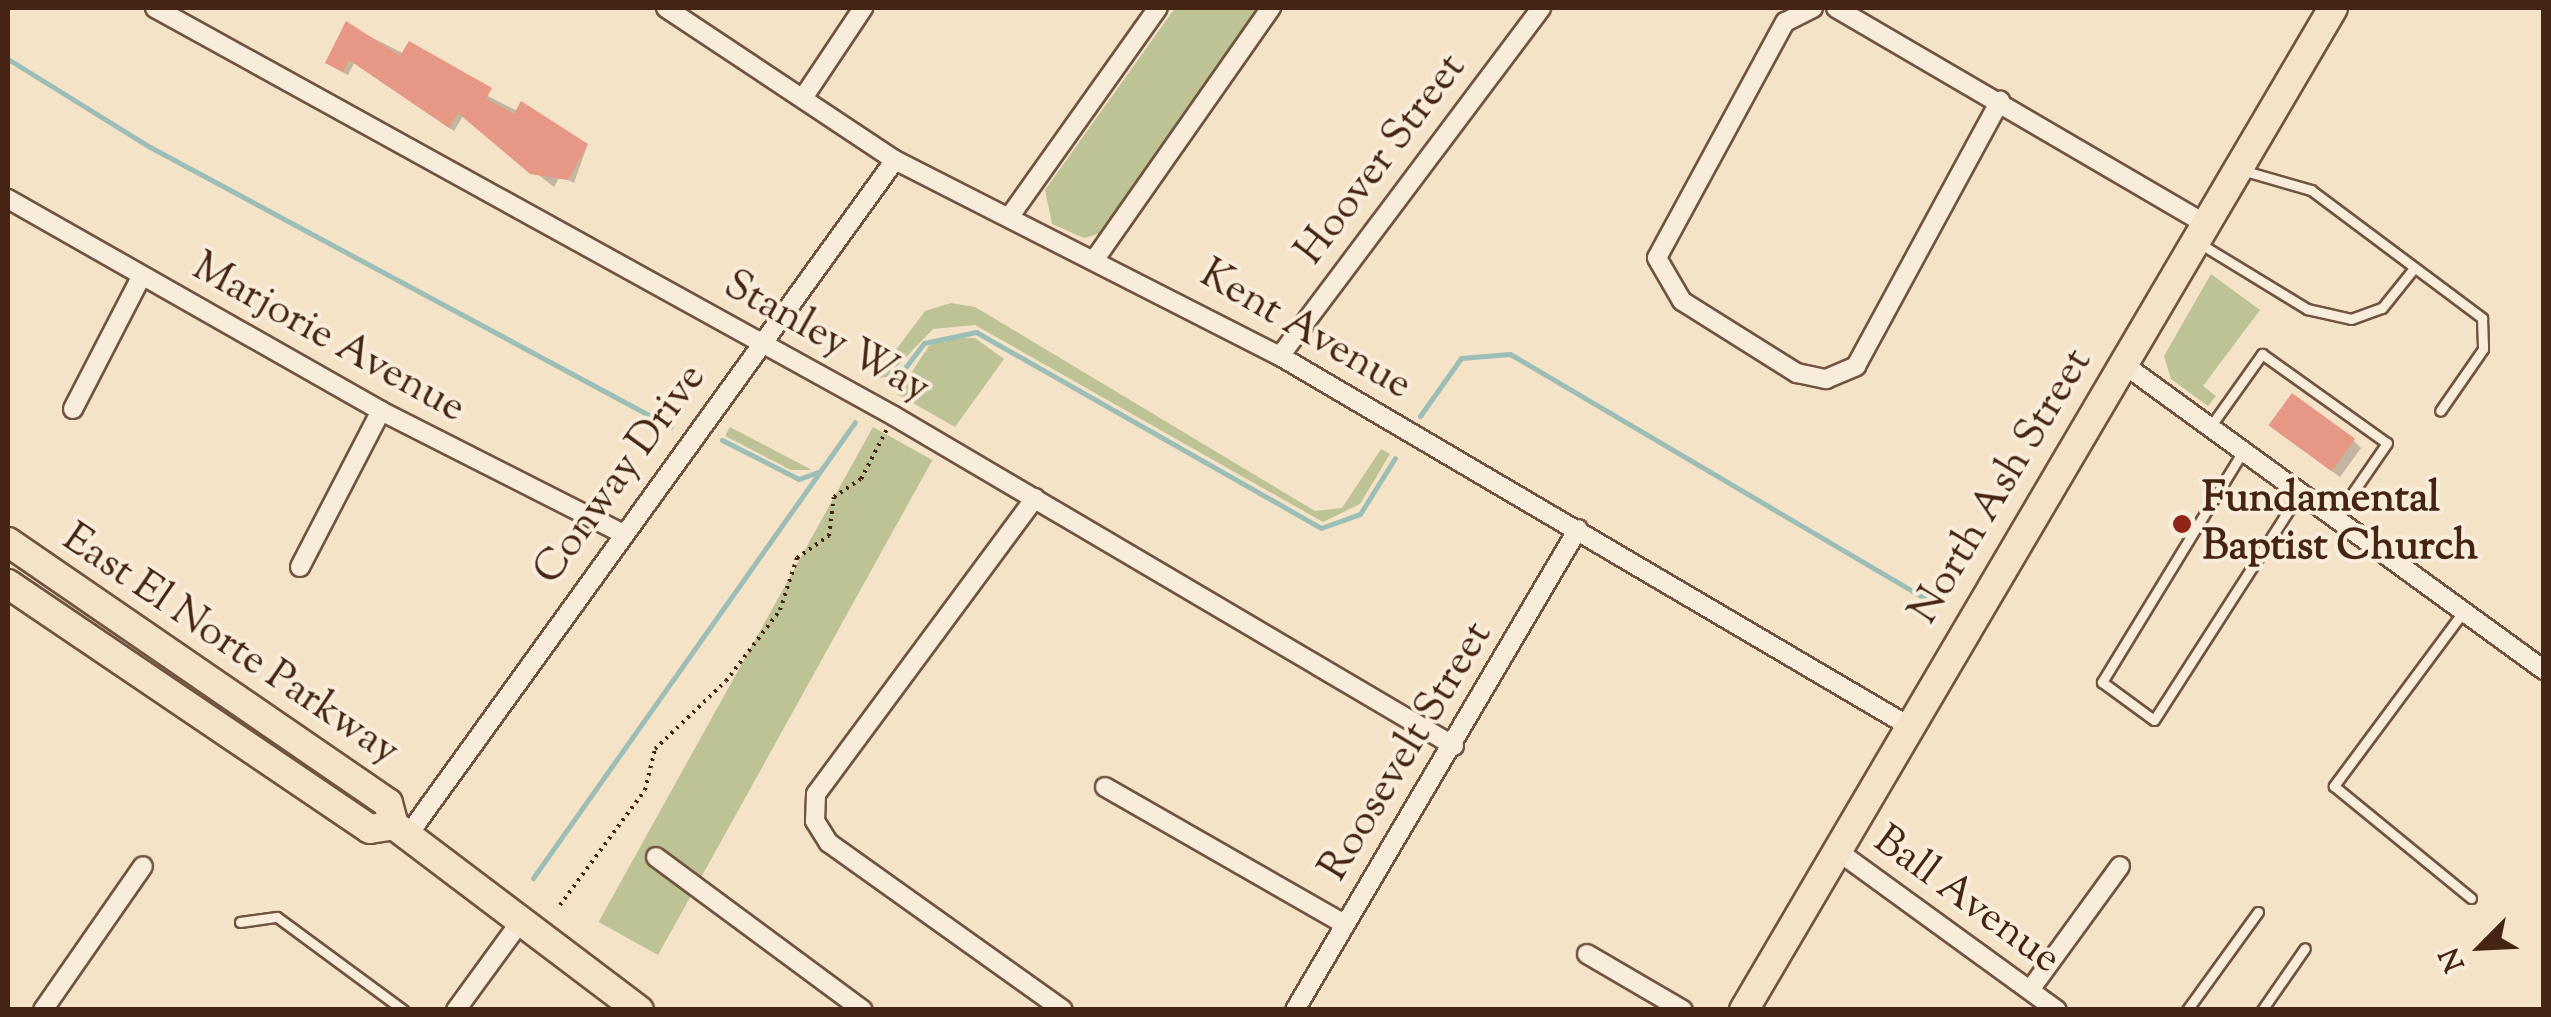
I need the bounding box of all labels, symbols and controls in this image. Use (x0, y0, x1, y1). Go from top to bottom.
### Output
street label: Hoover Street (1286, 44, 1478, 276)
street label: Marjorie Avenue (183, 243, 473, 435)
street label: Kent Avenue (1190, 250, 1420, 412)
street label: Stanley Way (714, 261, 938, 415)
street label: North Ash Street (1900, 340, 2104, 634)
street label: Conway Drive (524, 355, 718, 595)
place label: Fundamental Baptist Church (2202, 475, 2478, 574)
marker: Fundamental Baptist Church (2171, 513, 2193, 535)
street label: East El Norte Parkway (52, 514, 408, 778)
street label: Roosevelt Street (1310, 613, 1504, 891)
street label: Ball Avenue (1863, 816, 2069, 986)
north arrow (2431, 897, 2531, 997)
text: N (2431, 941, 2476, 978)

